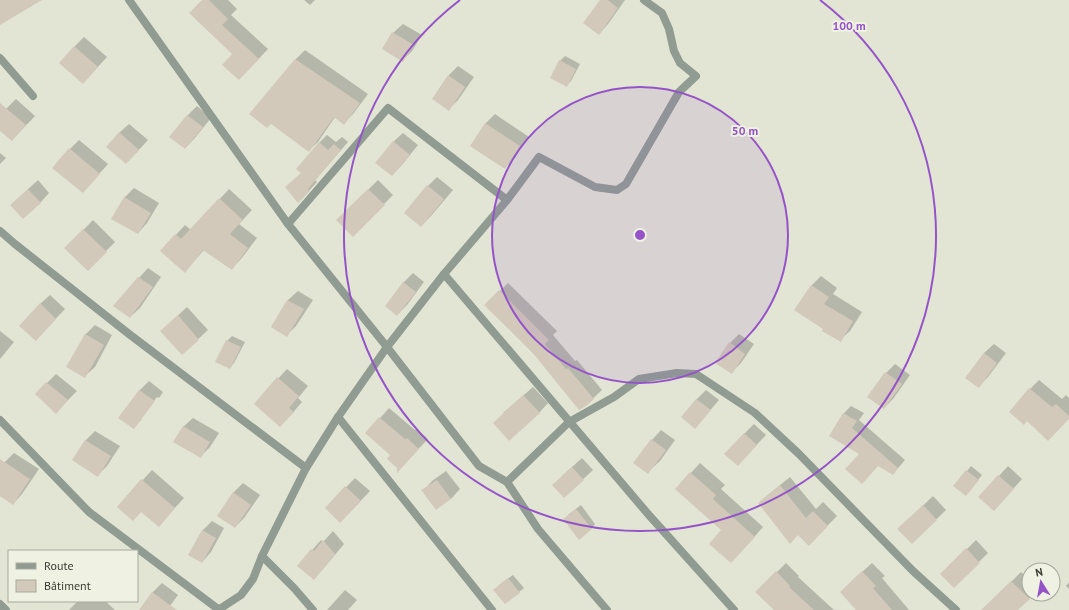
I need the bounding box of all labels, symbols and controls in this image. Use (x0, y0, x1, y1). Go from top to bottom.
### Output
text: 100 m (832, 18, 866, 33)
text: 50 m (732, 123, 758, 138)
centre of rings (633, 228, 647, 242)
legend (8, 550, 138, 602)
text: Route (44, 558, 74, 573)
north arrow (1021, 562, 1061, 602)
text: N (1034, 565, 1044, 580)
text: Bâtiment (44, 578, 91, 593)

